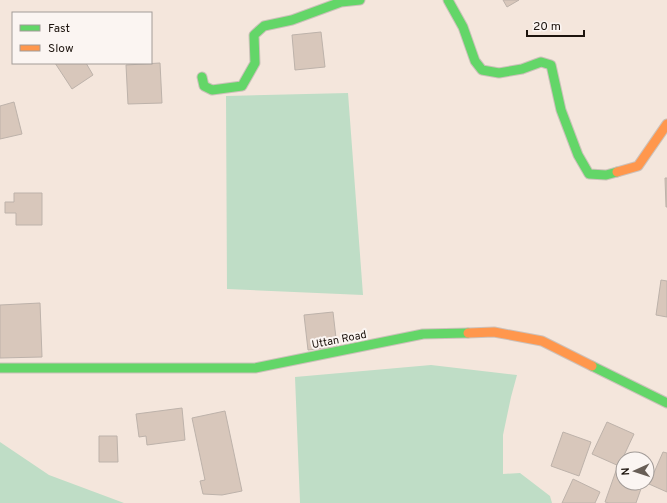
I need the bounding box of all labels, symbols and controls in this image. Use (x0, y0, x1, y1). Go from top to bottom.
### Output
legend (12, 12, 152, 64)
scale bar (527, 12, 584, 38)
text: 20 m (533, 19, 561, 35)
text: Fast (48, 21, 70, 37)
text: Slow (48, 41, 74, 57)
street label: Uttan Road (310, 328, 368, 352)
north arrow (615, 451, 655, 491)
text: N (619, 467, 633, 476)

